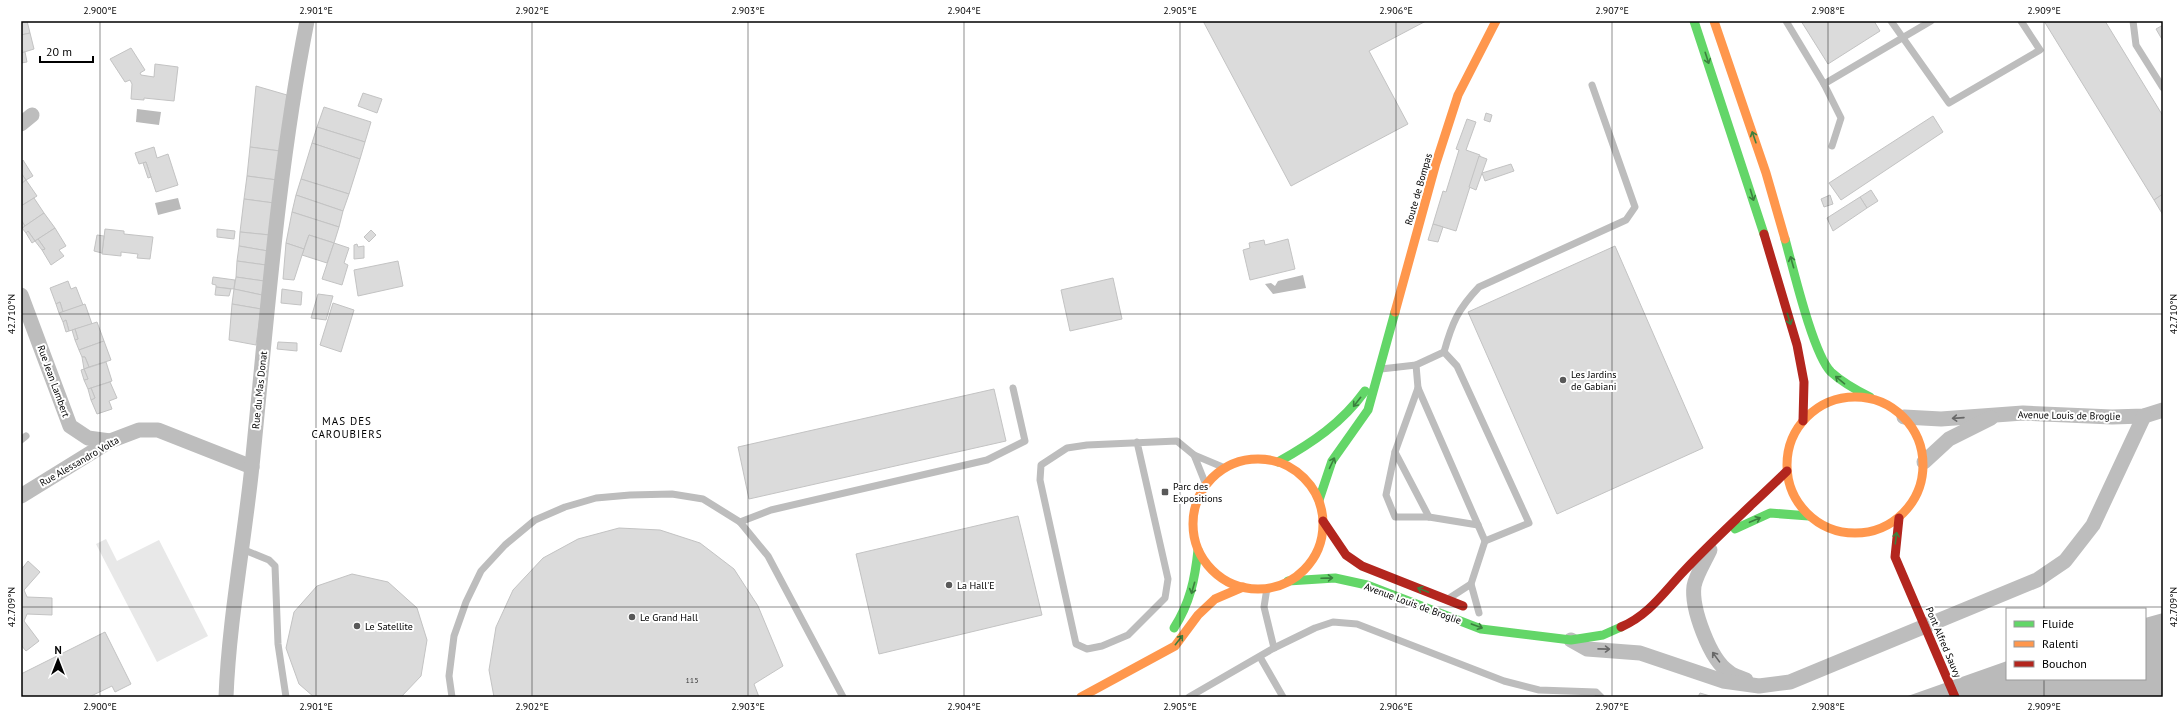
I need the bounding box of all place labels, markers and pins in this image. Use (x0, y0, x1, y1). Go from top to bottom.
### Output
place label: Les Jardins de Gabiani (1571, 368, 1617, 393)
marker: Les Jardins de Gabiani (1558, 375, 1568, 385)
place label: Parc des Expositions (1173, 480, 1222, 505)
marker: Parc des Expositions (1160, 487, 1170, 497)
place label: La Hall'E (957, 579, 995, 592)
marker: La Hall'E (944, 580, 954, 590)
place label: Le Grand Hall (640, 611, 698, 624)
marker: Le Grand Hall (627, 612, 637, 622)
place label: Le Satellite (365, 620, 413, 633)
marker: Le Satellite (352, 621, 362, 631)

